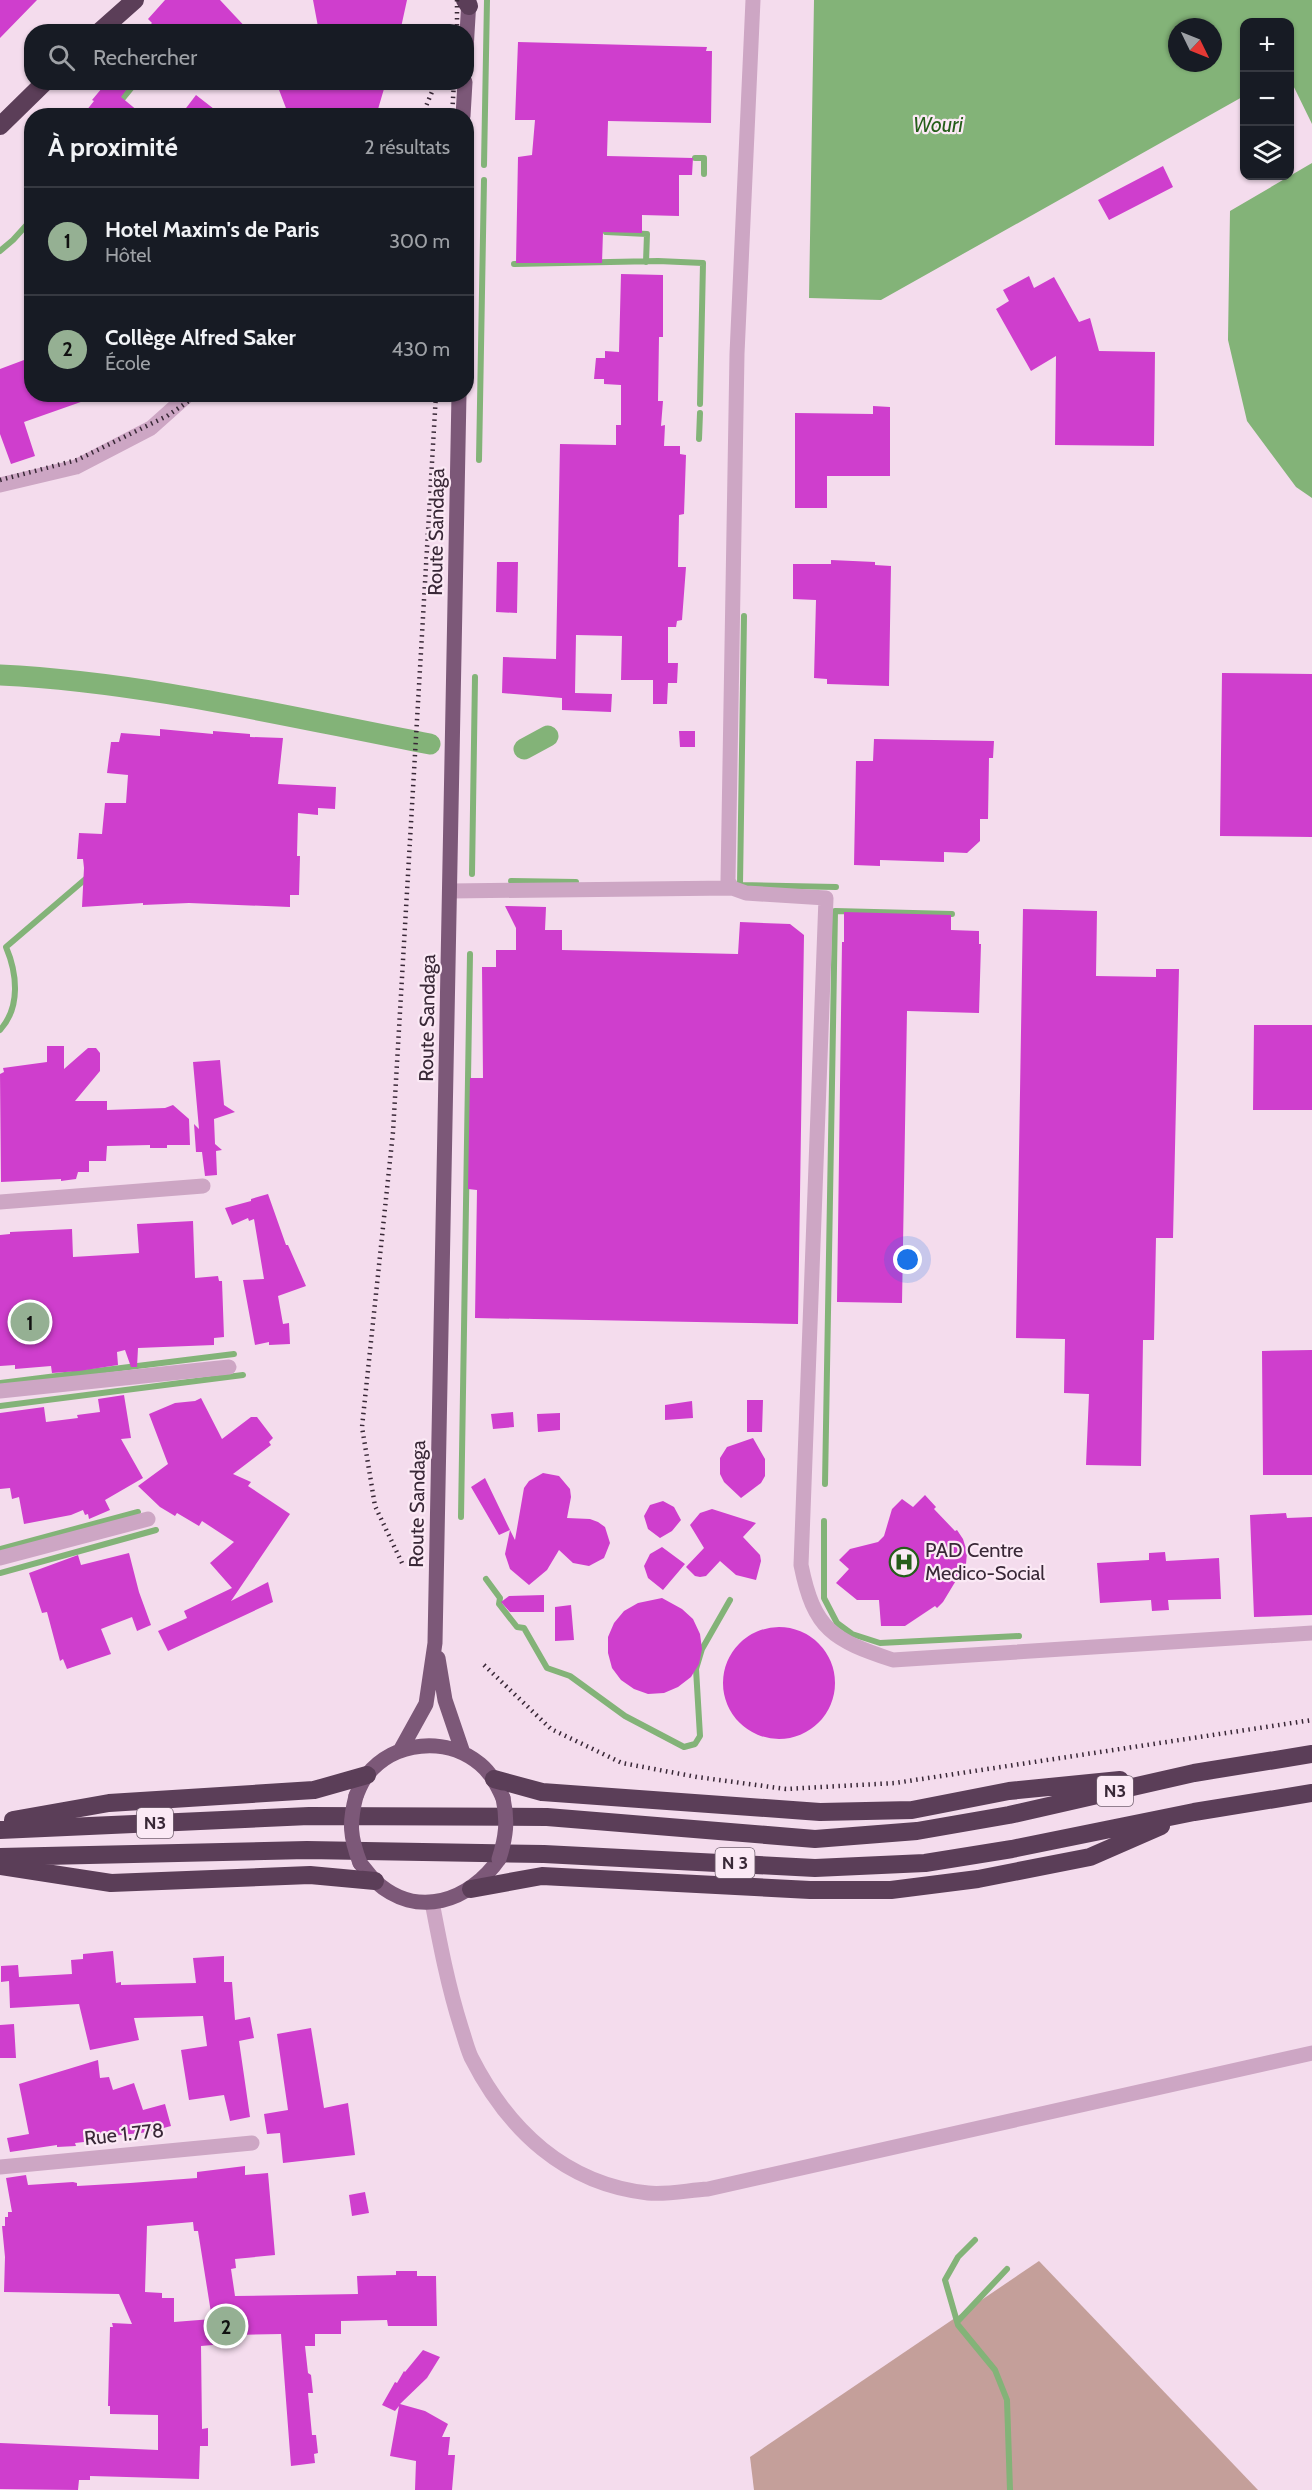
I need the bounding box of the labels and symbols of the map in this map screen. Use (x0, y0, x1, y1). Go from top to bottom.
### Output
north arrow (1168, 18, 1222, 72)
water label: Wouri (913, 112, 964, 137)
street label: Route Sandaga (423, 468, 449, 596)
street label: Route Sandaga (414, 954, 440, 1082)
your location (893, 1245, 922, 1274)
pin: 1 (10, 1300, 50, 1344)
street label: Route Sandaga (404, 1440, 430, 1568)
place label: PAD Centre Medico-Social (925, 1538, 1045, 1585)
hospital icon: PAD Centre Medico-Social (888, 1546, 920, 1578)
road number: N3 (1097, 1776, 1133, 1806)
road number: N3 (137, 1808, 173, 1838)
road number: N 3 (716, 1848, 754, 1878)
street label: Rue 1.778 (83, 2118, 165, 2150)
pin: 2 (206, 2304, 246, 2348)

